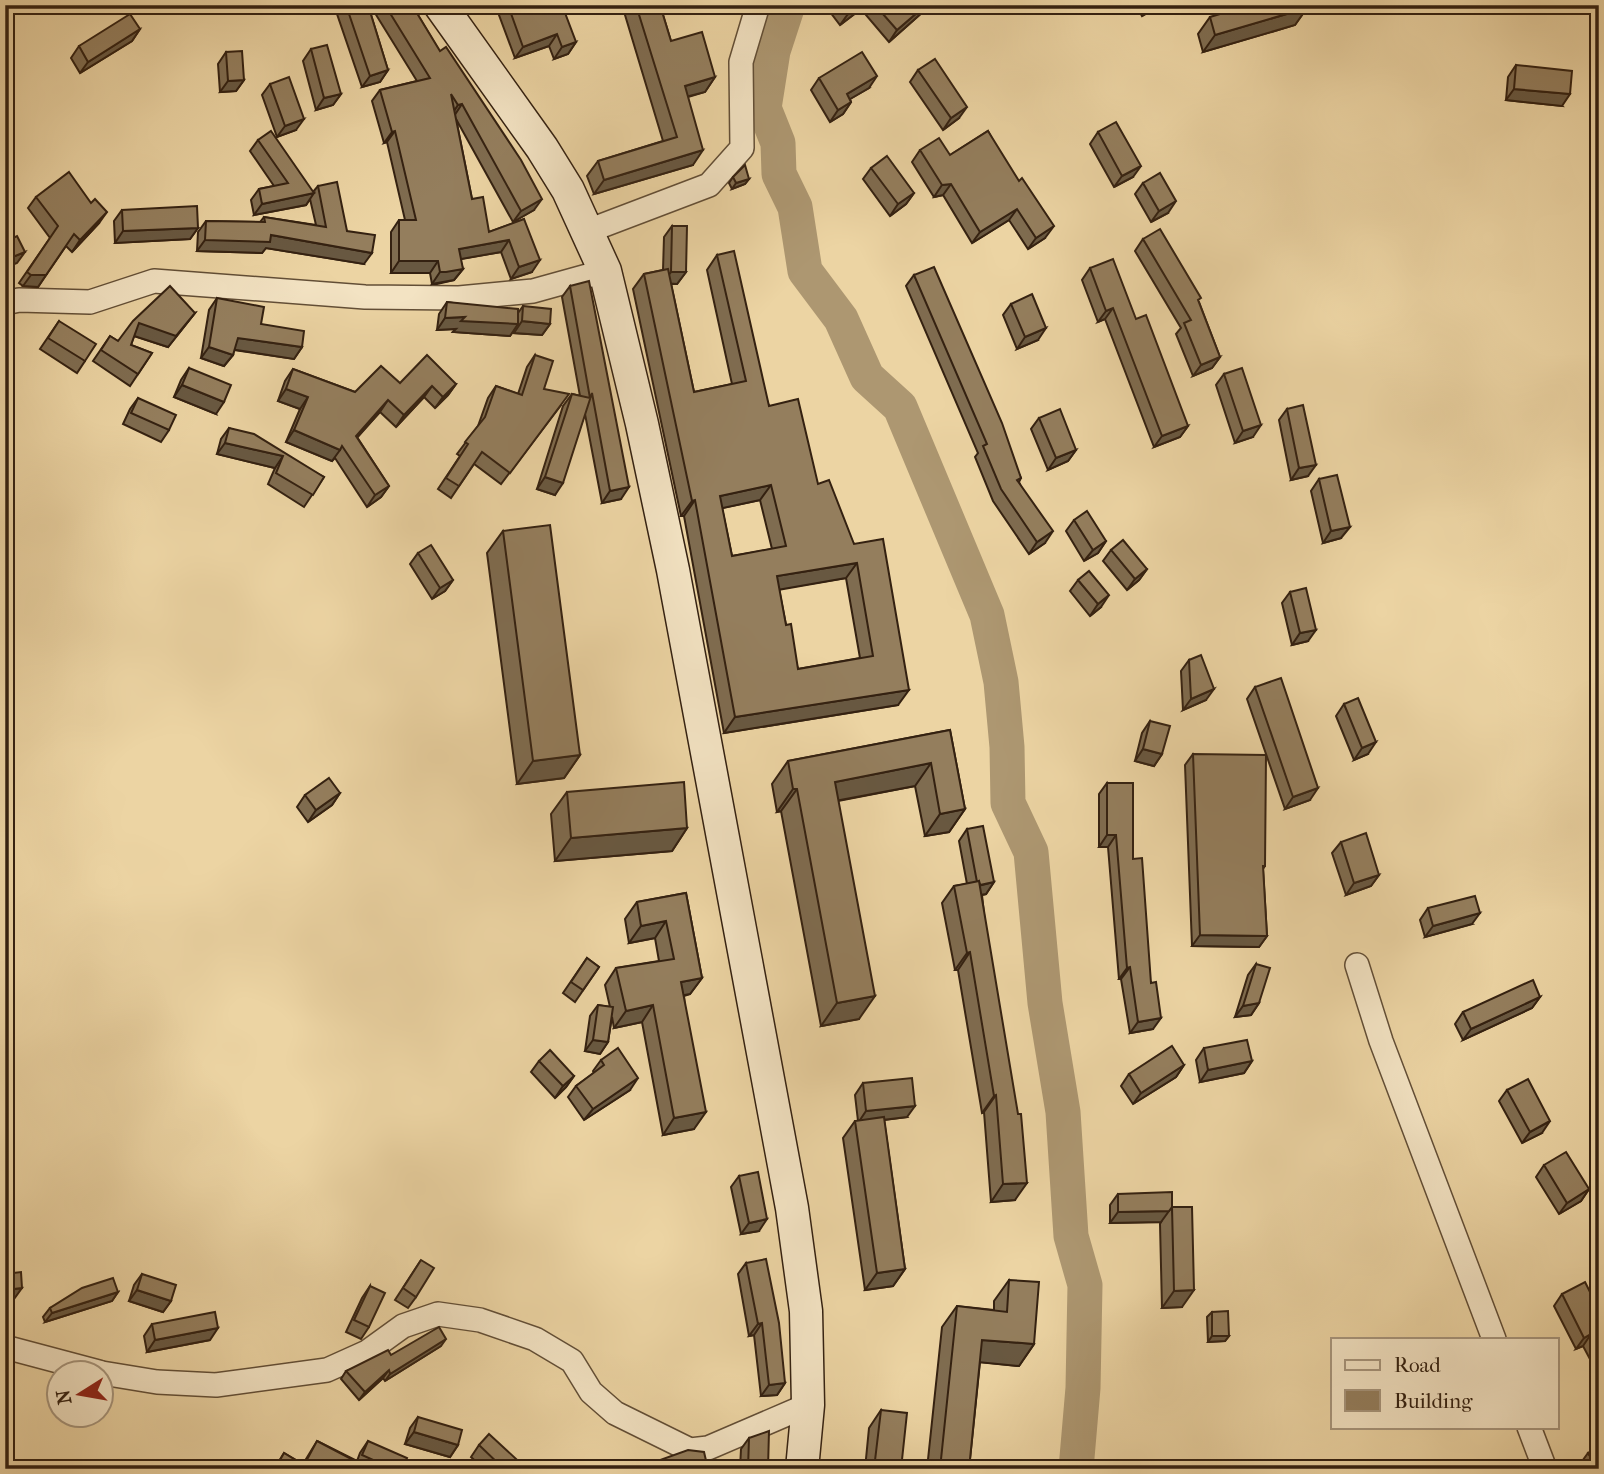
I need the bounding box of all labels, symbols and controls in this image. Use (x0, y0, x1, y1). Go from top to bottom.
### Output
legend (1331, 1338, 1558, 1428)
text: Road (1394, 1353, 1441, 1377)
north arrow (46, 1358, 116, 1428)
text: N (52, 1387, 76, 1406)
text: Building (1394, 1389, 1473, 1413)

